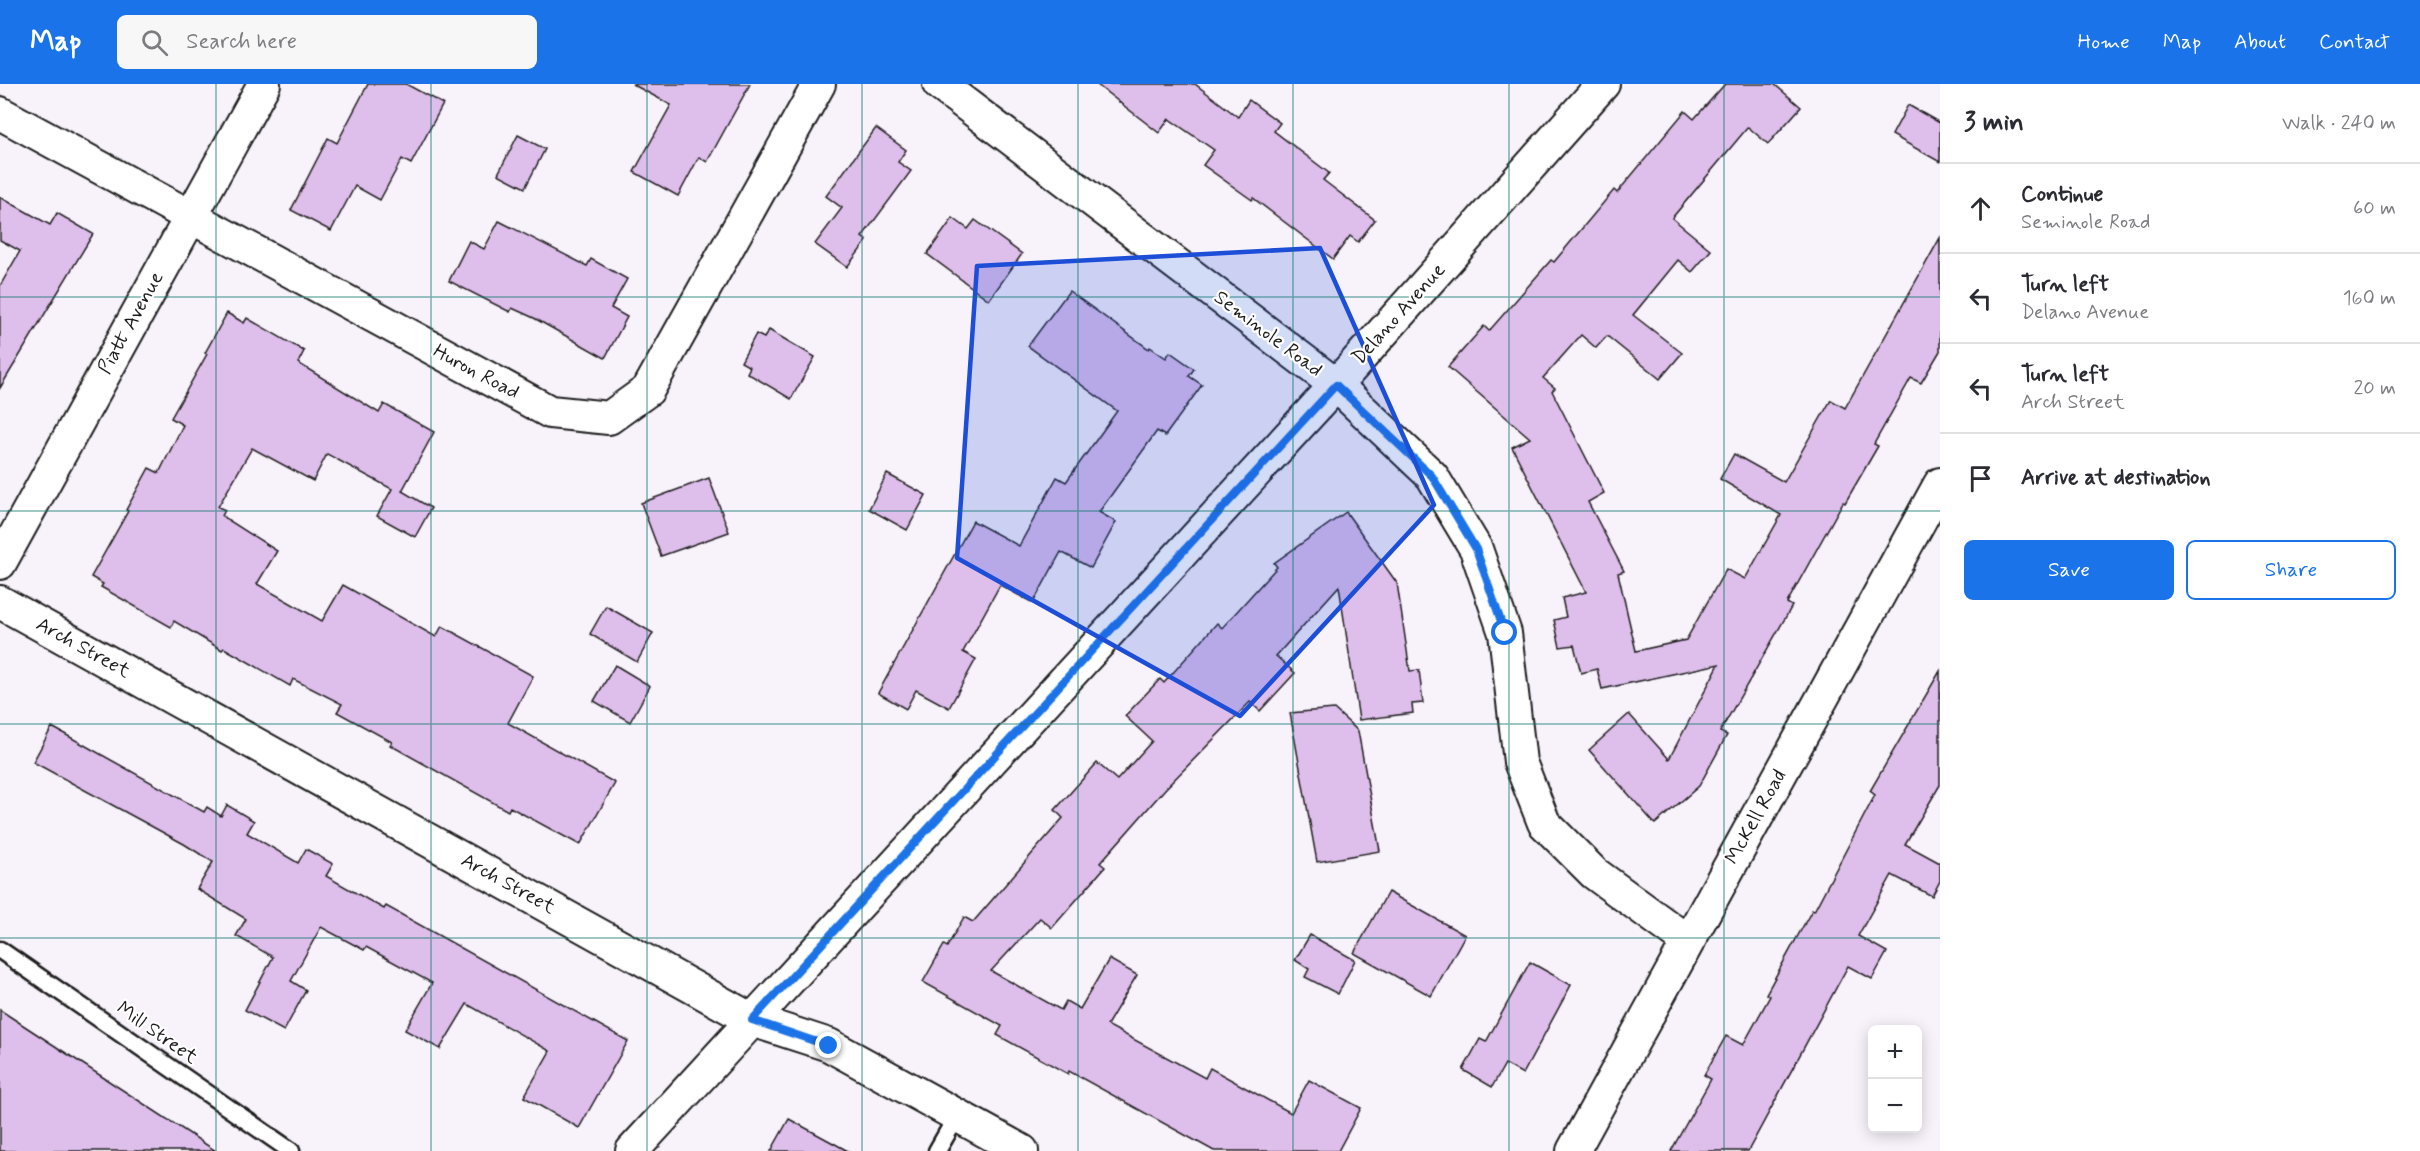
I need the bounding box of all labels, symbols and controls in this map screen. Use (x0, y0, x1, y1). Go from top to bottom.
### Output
search box (117, 15, 537, 69)
text: Map (30, 24, 81, 61)
icon: search (138, 26, 171, 59)
text: Search here (186, 28, 297, 56)
text: Home (2078, 28, 2130, 56)
text: Map (2163, 28, 2201, 56)
text: About (2234, 28, 2286, 56)
text: Contact (2319, 28, 2390, 56)
text: 3 min (1964, 106, 2024, 140)
text: Walk · 240 m (2282, 110, 2396, 137)
text: Continue (2021, 181, 2103, 209)
icon: ahead (1964, 192, 1997, 225)
text: 60 m (2353, 195, 2396, 222)
text: Seminole Road (2021, 209, 2150, 236)
street label: Delano Avenue (1346, 257, 1452, 371)
street label: Piatt Avenue (92, 267, 170, 379)
text: Turn left (2021, 271, 2109, 299)
icon: left (1964, 282, 1997, 315)
street label: Seminole Road (1208, 284, 1328, 384)
text: 160 m (2343, 285, 2396, 312)
text: Delano Avenue (2021, 299, 2149, 326)
street label: Huron Road (428, 338, 524, 406)
text: Turn left (2021, 361, 2109, 389)
icon: left (1964, 372, 1997, 405)
text: 20 m (2353, 375, 2396, 402)
text: Arch Street (2021, 389, 2125, 416)
icon: arrive (1964, 462, 1997, 495)
text: Arrive at destination (2021, 464, 2211, 492)
button: Save (1964, 540, 2174, 600)
button: Share (2186, 540, 2396, 600)
street label: Arch Street (31, 611, 135, 685)
route start (1491, 619, 1517, 645)
street label: McKell Road (1719, 765, 1793, 869)
street label: Arch Street (456, 847, 560, 921)
street label: Mill Street (111, 995, 203, 1071)
map controls (1868, 1025, 1922, 1133)
button: + (1868, 1025, 1922, 1079)
route end (815, 1032, 841, 1058)
button: − (1868, 1079, 1922, 1133)

